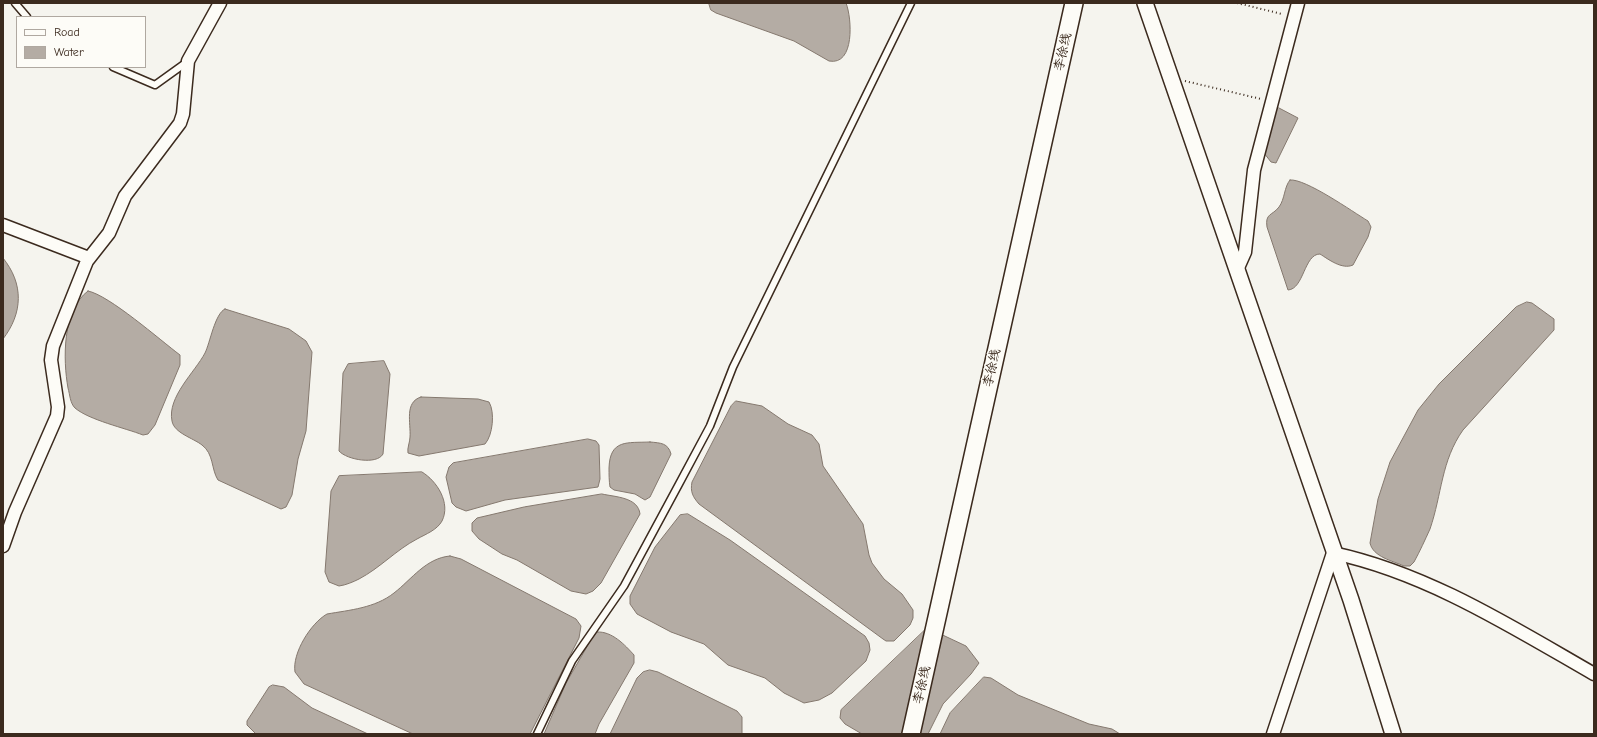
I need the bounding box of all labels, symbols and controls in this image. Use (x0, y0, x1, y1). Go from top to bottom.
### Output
legend (16, 16, 146, 68)
text: Road (54, 25, 80, 39)
street label: 李徐线 (1051, 31, 1075, 73)
text: Water (54, 45, 84, 59)
street label: 李徐线 (980, 347, 1004, 389)
street label: 李徐线 (910, 664, 934, 706)

